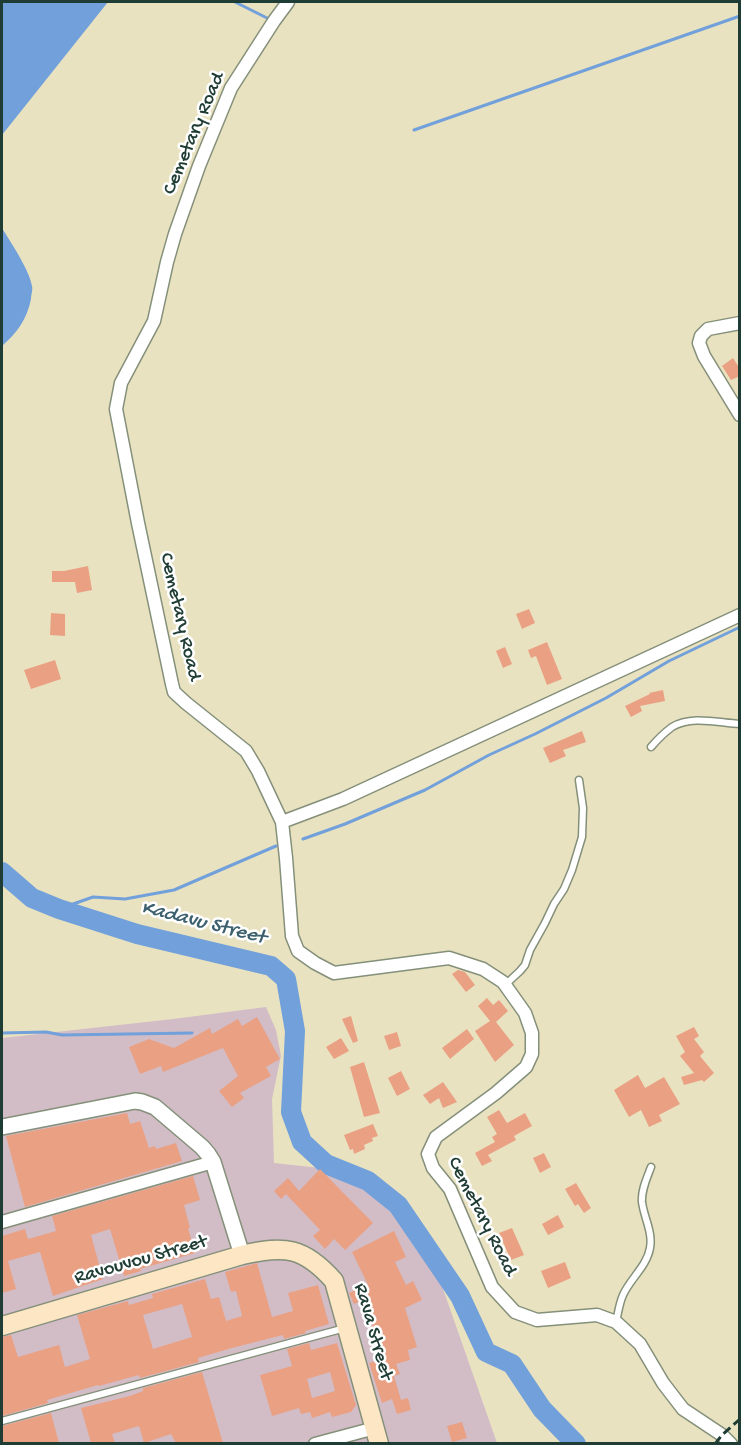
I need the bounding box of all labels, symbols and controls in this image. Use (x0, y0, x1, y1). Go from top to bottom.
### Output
street label: Cemetary Road (158, 69, 232, 199)
street label: Cemetary Road (153, 551, 205, 683)
water label: Kadavu Street (138, 896, 268, 952)
street label: Cemetary Road (441, 1154, 521, 1280)
street label: Ravouvou Street (72, 1231, 210, 1291)
street label: Rava Street (347, 1281, 397, 1383)

